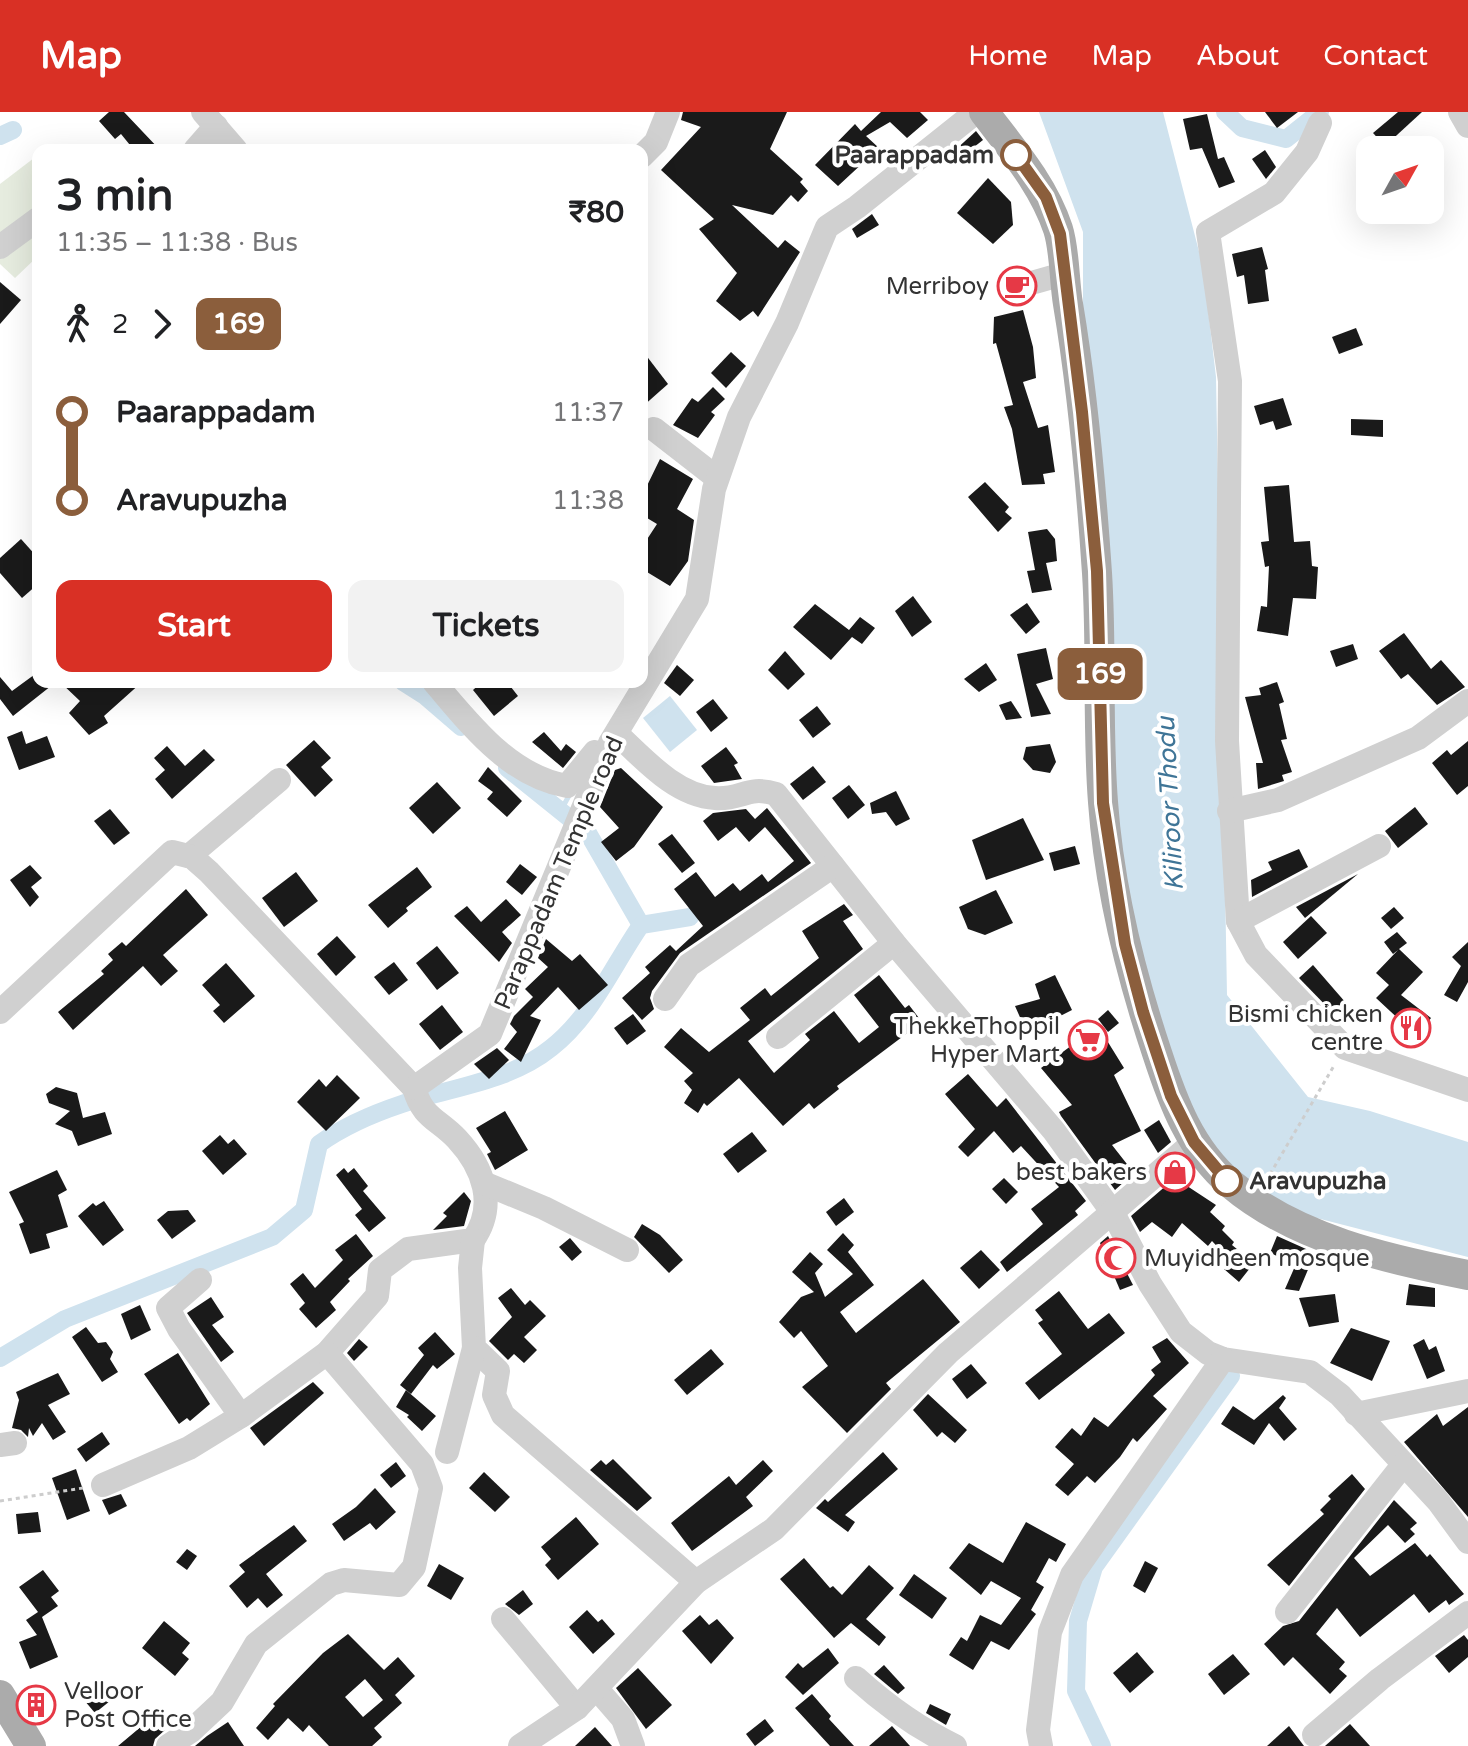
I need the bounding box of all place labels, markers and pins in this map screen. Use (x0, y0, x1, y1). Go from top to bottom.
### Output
marker: Paarappadam (1001, 140, 1031, 170)
place label: Paarappadam (834, 141, 994, 170)
cafe icon: Merriboy (996, 265, 1038, 307)
place label: Merriboy (886, 272, 989, 301)
place label: Bismi chicken centre (1228, 1000, 1383, 1057)
restaurant icon: Bismi chicken centre (1390, 1007, 1432, 1049)
place label: ThekkeThoppil Hyper Mart (894, 1012, 1060, 1069)
supermarket icon: ThekkeThoppil Hyper Mart (1067, 1019, 1109, 1061)
shop icon: best bakers (1154, 1151, 1196, 1193)
place label: best bakers (1016, 1158, 1147, 1187)
marker: Aravupuzha (1212, 1166, 1242, 1196)
place label: Aravupuzha (1249, 1167, 1386, 1196)
mosque icon: Muyidheen mosque (1095, 1237, 1137, 1279)
place label: Muyidheen mosque (1144, 1244, 1370, 1273)
place label: Velloor Post Office (64, 1677, 192, 1734)
building icon: Velloor Post Office (15, 1684, 57, 1726)

